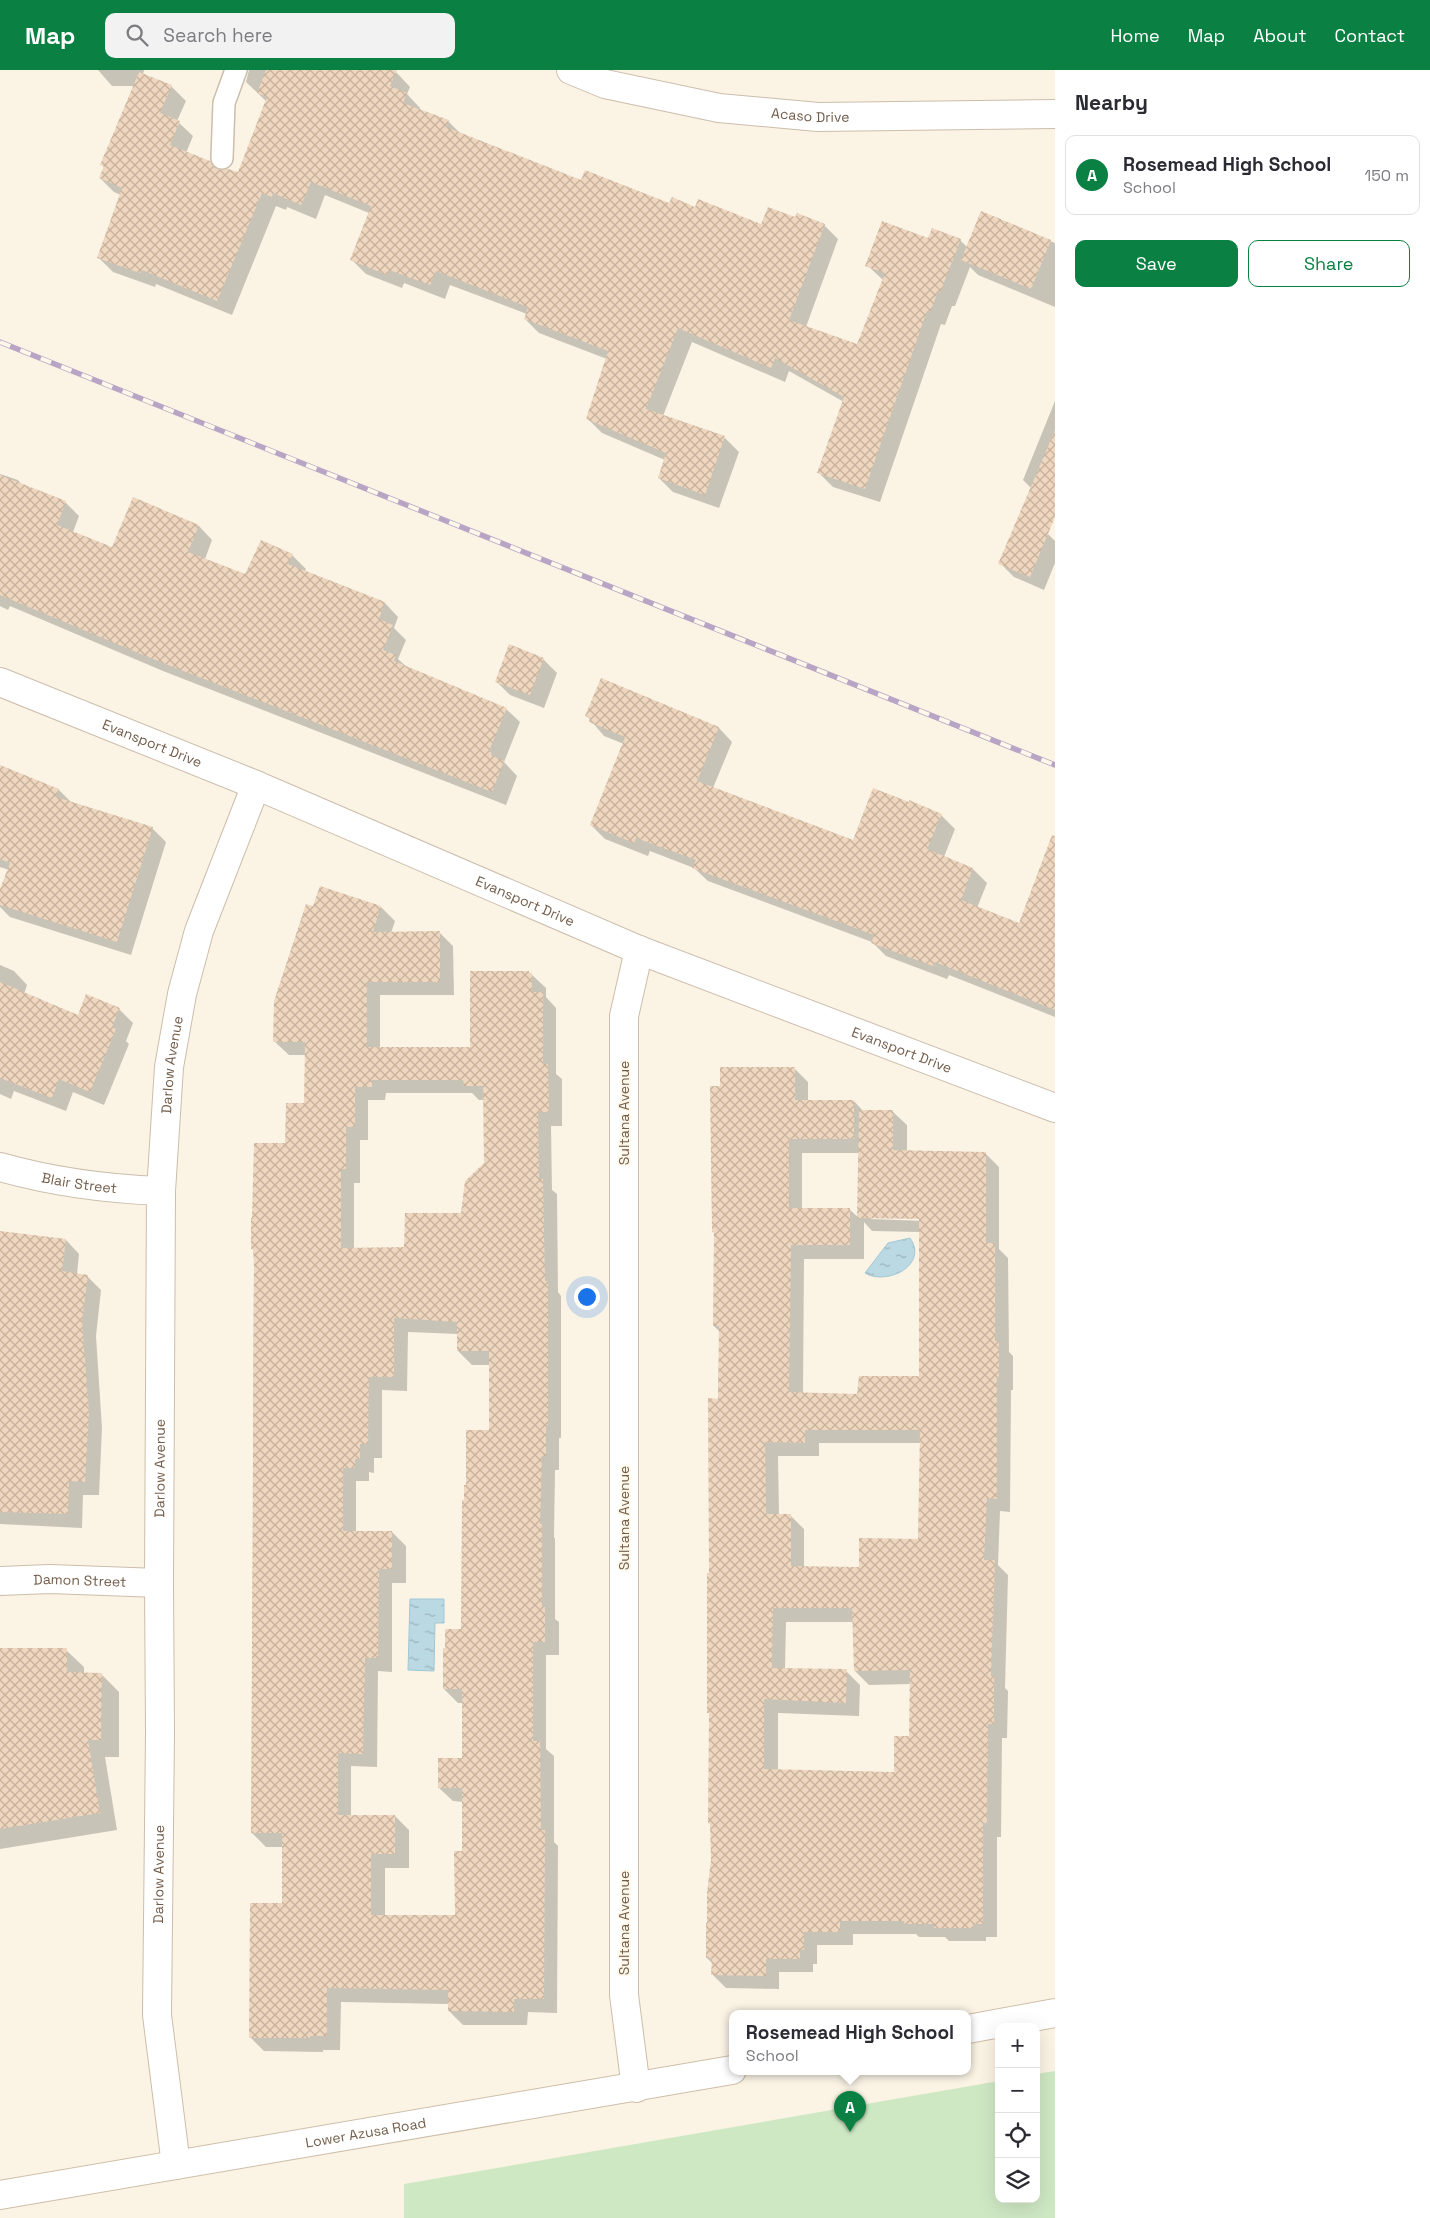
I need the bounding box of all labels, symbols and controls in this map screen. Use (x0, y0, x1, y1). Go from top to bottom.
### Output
search box (105, 13, 455, 58)
text: Map (25, 20, 75, 51)
icon: search (123, 21, 151, 49)
text: Search here (163, 23, 273, 48)
text: Home (1111, 24, 1160, 47)
text: Map (1188, 24, 1225, 47)
text: About (1253, 24, 1307, 47)
text: Contact (1335, 24, 1405, 47)
text: Nearby (1075, 89, 1148, 116)
street label: Acaso Drive (770, 104, 850, 126)
text: Rosemead High School (1123, 152, 1331, 177)
text: A (1087, 165, 1097, 186)
text: 150 m (1365, 165, 1409, 186)
text: School (1123, 177, 1176, 198)
button: Save (1075, 240, 1238, 287)
button: Share (1248, 240, 1410, 287)
street label: Evansport Drive (100, 715, 205, 771)
street label: Evansport Drive (473, 872, 577, 930)
street label: Darlow Avenue (157, 1014, 187, 1114)
street label: Evansport Drive (849, 1023, 954, 1077)
street label: Sultana Avenue (615, 1061, 633, 1165)
street label: Blair Street (40, 1168, 118, 1197)
your location (574, 1284, 600, 1310)
street label: Darlow Avenue (150, 1419, 169, 1518)
street label: Sultana Avenue (615, 1466, 633, 1570)
street label: Damon Street (33, 1570, 127, 1591)
street label: Darlow Avenue (149, 1825, 168, 1924)
street label: Sultana Avenue (615, 1871, 633, 1975)
popup (729, 2010, 971, 2075)
text: Rosemead High School (746, 2020, 954, 2045)
map controls (995, 2023, 1040, 2203)
button: + (995, 2023, 1040, 2068)
text: School (746, 2045, 799, 2066)
button: − (995, 2068, 1040, 2113)
pin: A (834, 2091, 866, 2132)
street label: Lower Azusa Road (304, 2113, 428, 2152)
button: locate (995, 2113, 1040, 2158)
button: layers (995, 2158, 1040, 2203)

